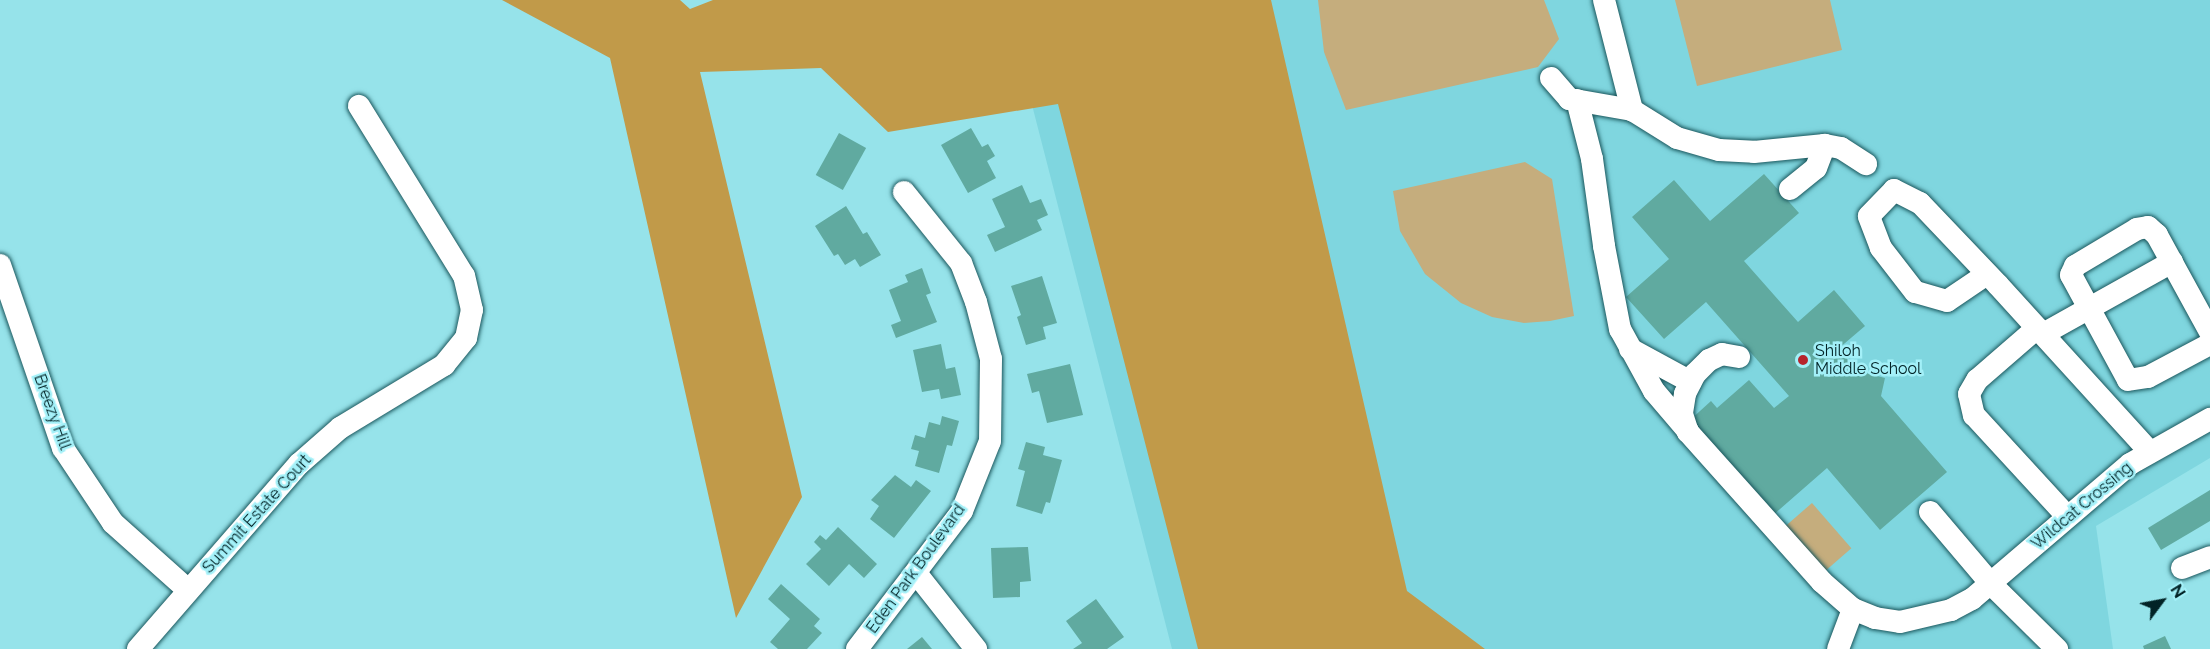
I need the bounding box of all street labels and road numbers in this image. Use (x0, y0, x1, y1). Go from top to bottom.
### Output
street label: Breezy Hill (29, 371, 75, 453)
street label: Summit Estate Court (199, 451, 315, 577)
street label: Wildcat Crossing (2028, 458, 2136, 554)
street label: Eden Park Boulevard (863, 501, 969, 637)

